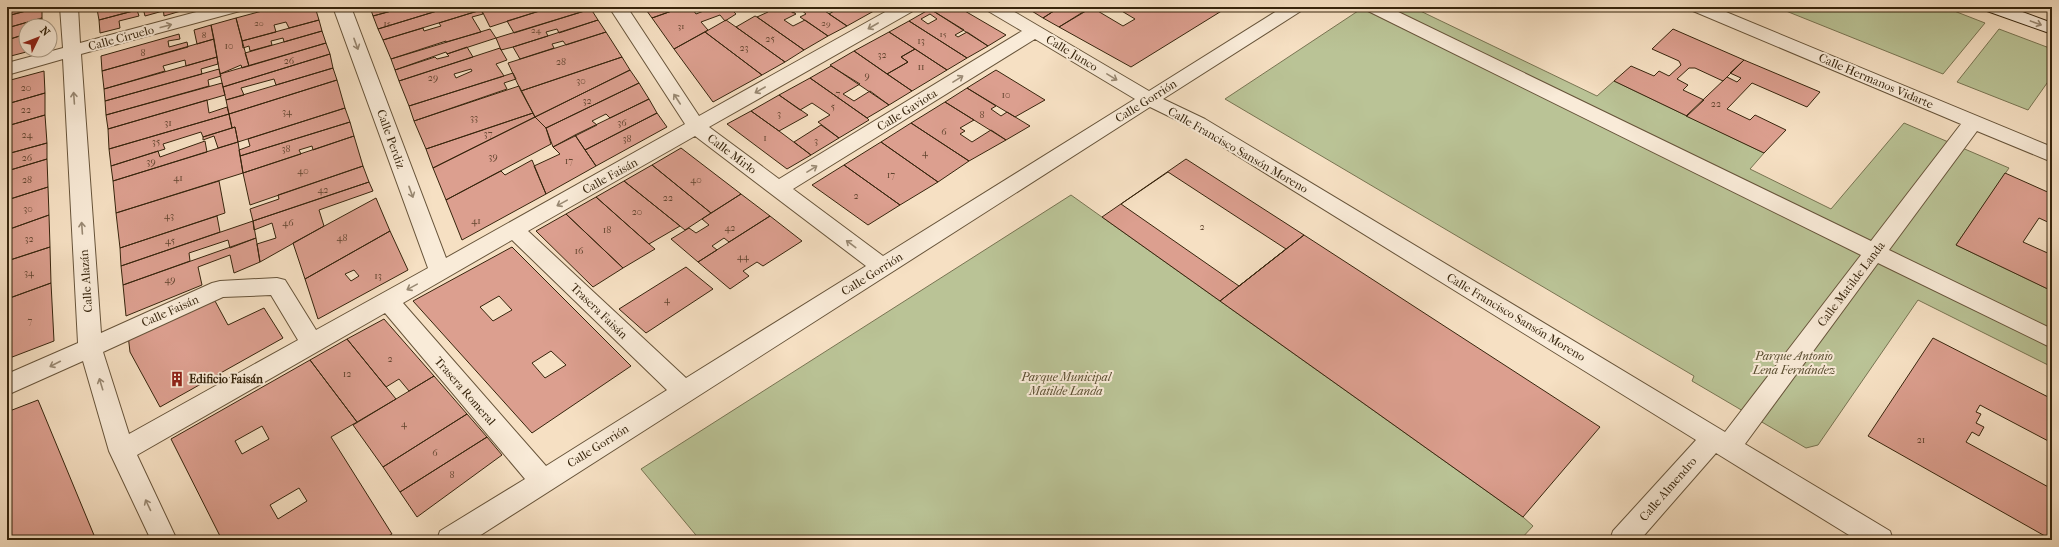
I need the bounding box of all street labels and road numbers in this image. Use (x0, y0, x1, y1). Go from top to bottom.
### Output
street label: Calle Ciruelo (87, 23, 155, 53)
street label: Calle Junco (1044, 32, 1100, 74)
street label: Calle Hermanos Vidarte (1817, 50, 1936, 112)
street label: Calle Gorrión (1113, 77, 1179, 125)
street label: Calle Gaviota (875, 86, 940, 134)
street label: Calle Francisco Sansón Moreno (1165, 104, 1311, 196)
street label: Calle Perdiz (374, 107, 408, 171)
street label: Calle Mirlo (705, 131, 759, 177)
street label: Calle Faisán (580, 155, 640, 197)
street label: Calle Matilde Landa (1814, 238, 1888, 329)
street label: Calle Alazán (77, 249, 95, 313)
street label: Calle Gorrión (839, 250, 905, 298)
street label: Calle Francisco Sansón Moreno (1444, 270, 1588, 364)
street label: Trasera Faisán (568, 280, 630, 342)
street label: Calle Faisán (139, 292, 201, 330)
street label: Trasera Romeral (432, 354, 499, 429)
street label: Calle Gorrión (565, 422, 631, 470)
street label: Calle Almendro (1636, 454, 1700, 524)

